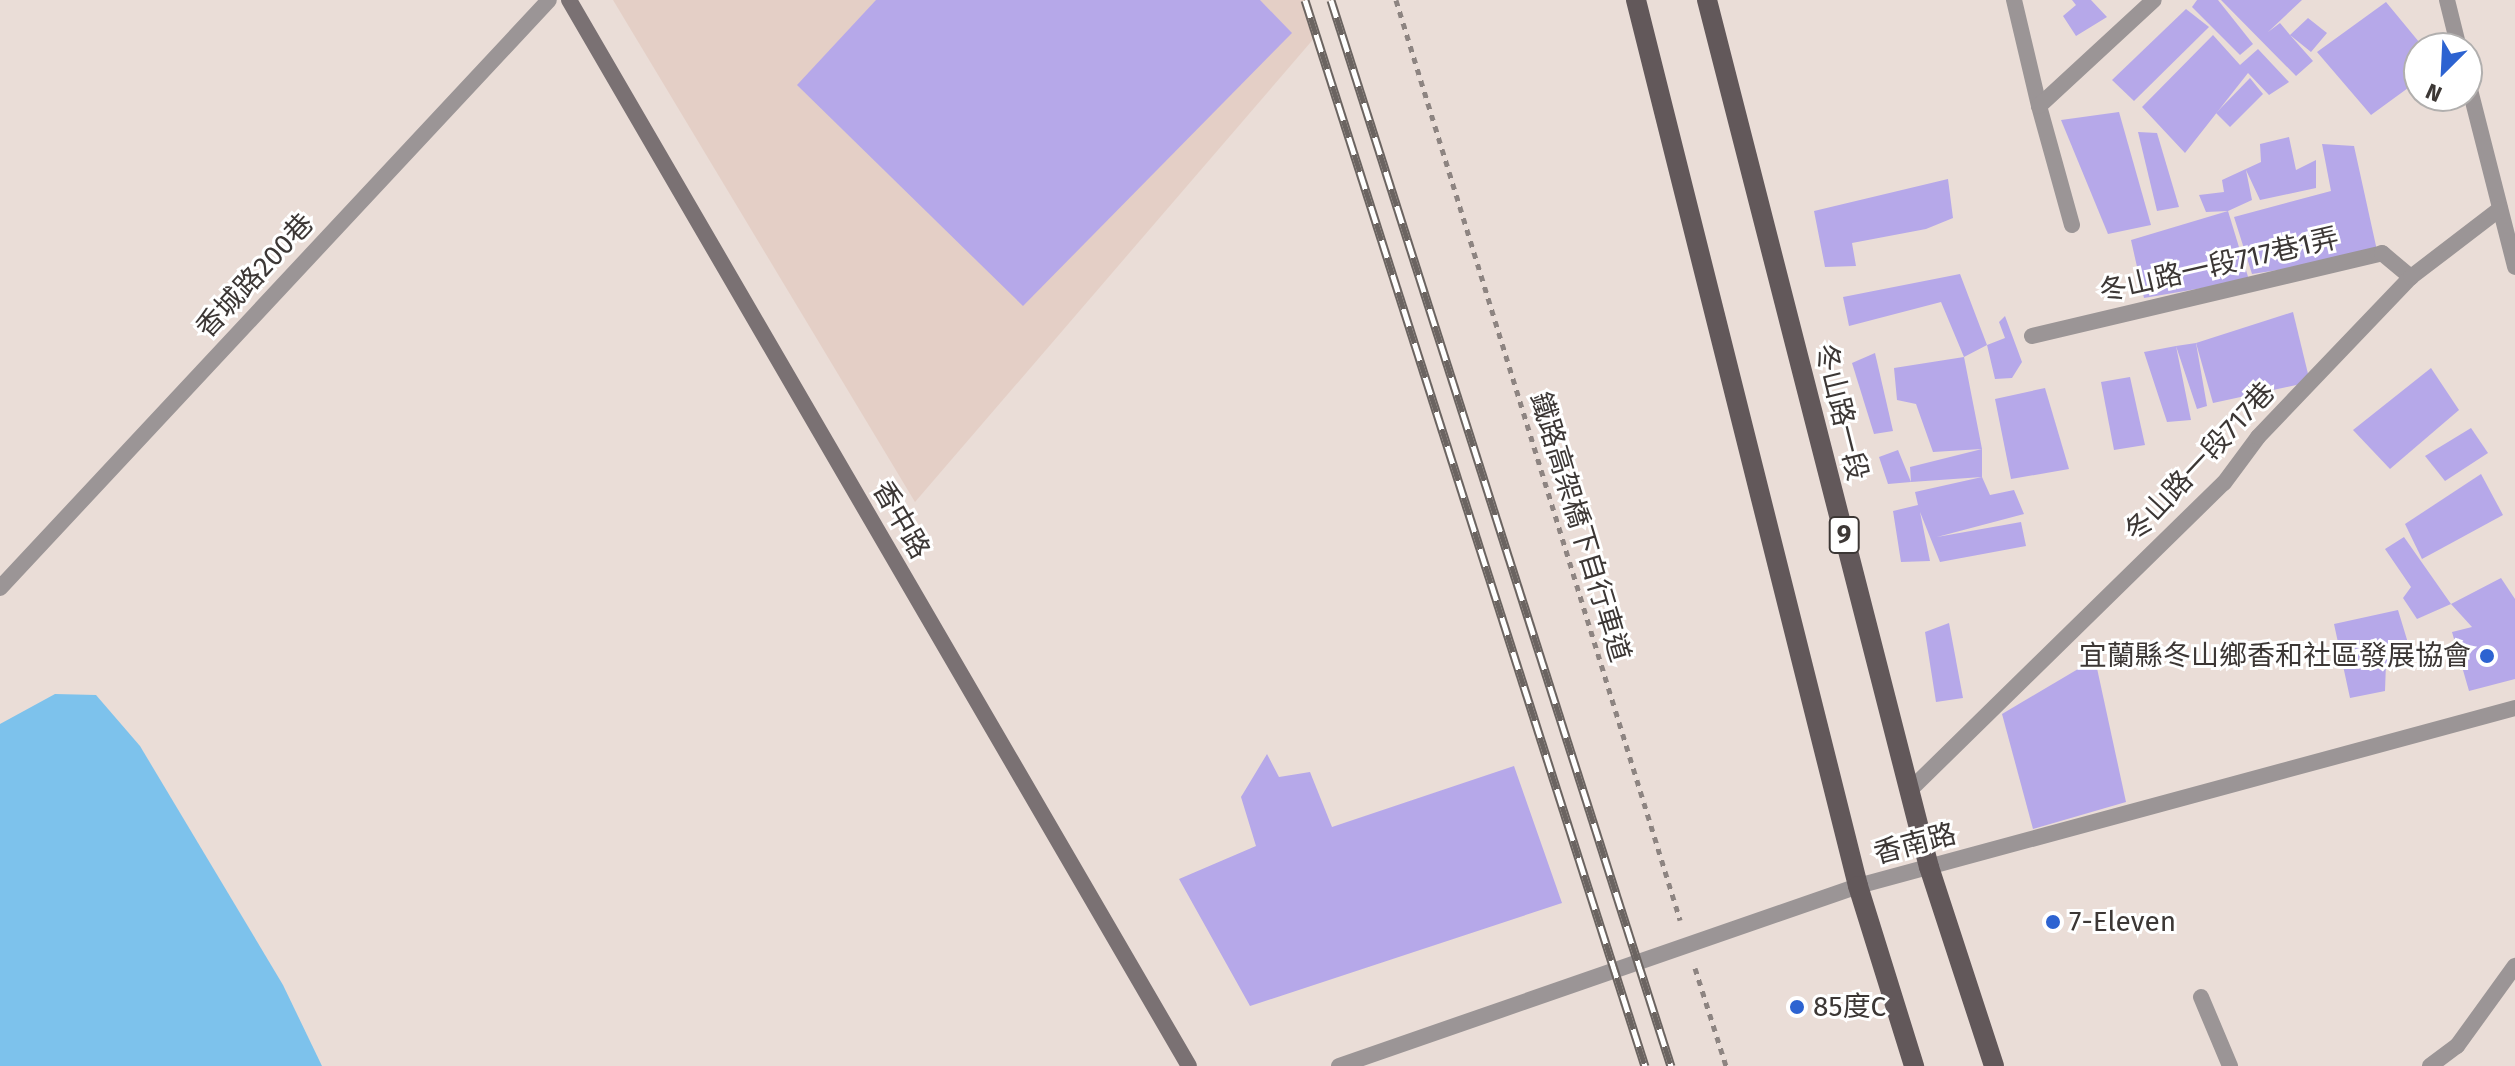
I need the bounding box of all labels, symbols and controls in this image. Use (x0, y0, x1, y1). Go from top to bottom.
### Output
north arrow (2403, 32, 2483, 112)
text: N (2422, 77, 2446, 108)
street label: 香城路200巷 (189, 207, 321, 345)
street label: 冬山路一段717巷1弄 (2096, 221, 2342, 309)
street label: 冬山路一段 (1808, 340, 1874, 484)
street label: 冬山路一段717巷 (2118, 376, 2282, 548)
street label: 鐵路高架橋下自行車道 (1523, 388, 1637, 666)
street label: 香中路 (865, 475, 937, 565)
road number: 9 (1828, 513, 1860, 557)
place label: 宜蘭縣冬山鄉香和社區發展協會 (2079, 639, 2471, 673)
marker: 宜蘭縣冬山鄉香和社區發展協會 (2478, 647, 2496, 665)
street label: 香南路 (1870, 817, 1960, 871)
place label: 7-Eleven (2069, 905, 2176, 939)
marker: 7-Eleven (2044, 913, 2062, 931)
place label: 85度C (1813, 990, 1886, 1024)
marker: 85度C (1788, 998, 1806, 1016)

